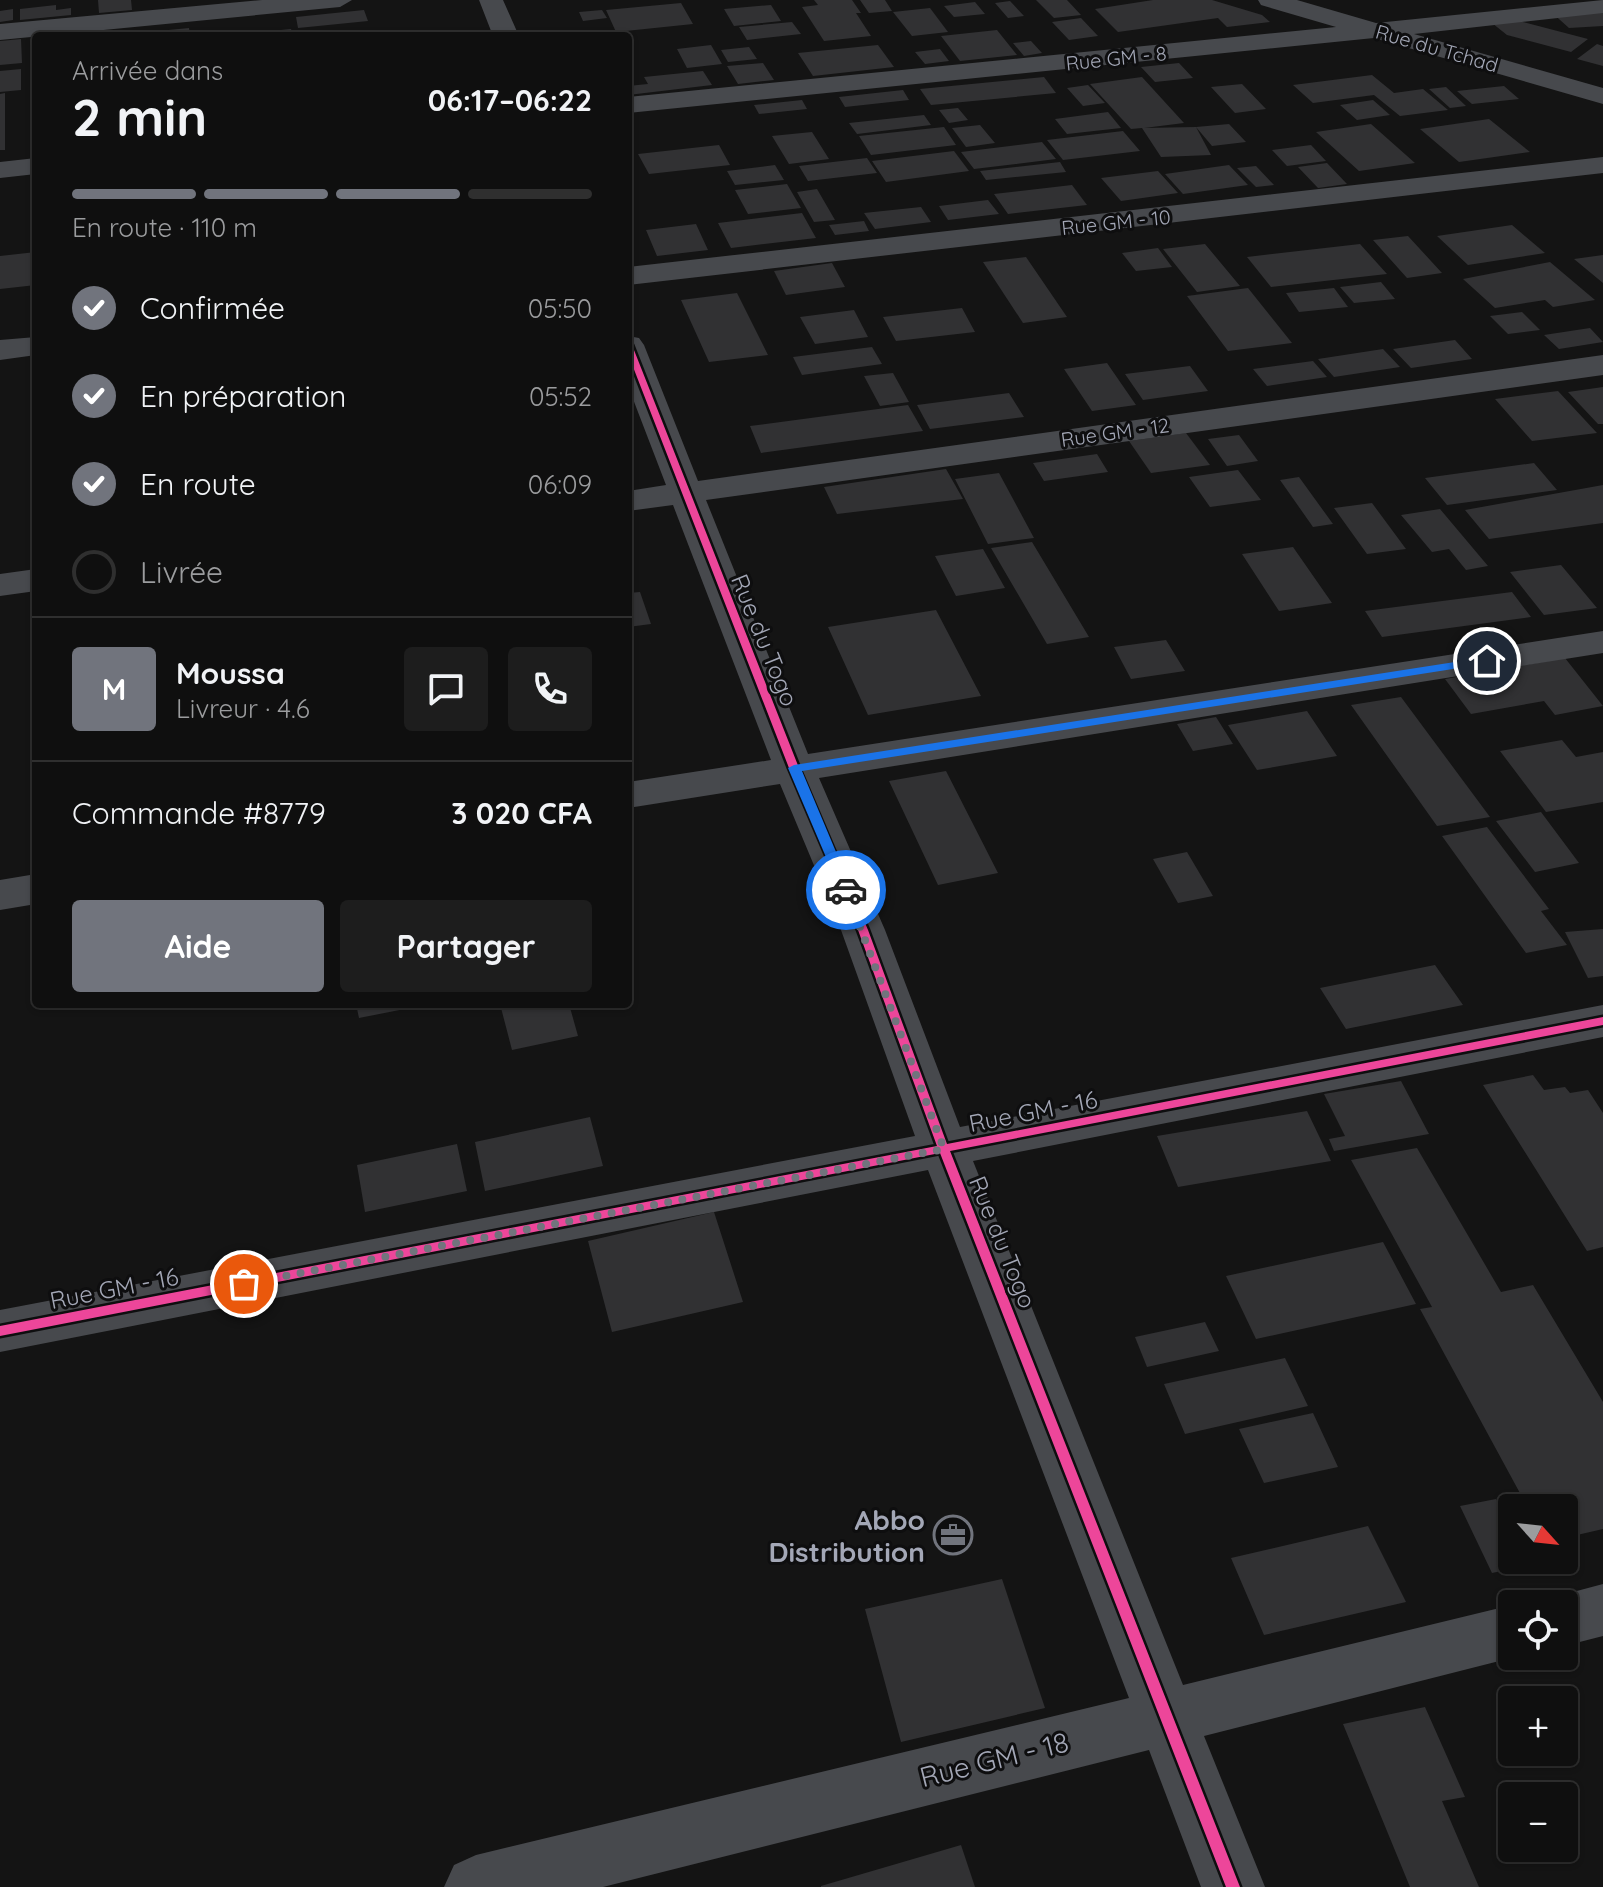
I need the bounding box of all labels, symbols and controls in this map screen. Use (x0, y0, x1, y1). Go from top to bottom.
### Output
street label: Rue du Tchad (1373, 19, 1501, 77)
street label: Rue GM - 8 (1064, 40, 1168, 76)
text: Arrivée dans (72, 54, 223, 87)
text: 06:17–06:22 (428, 81, 592, 119)
text: 2 min (72, 84, 207, 149)
street label: Rue GM - 10 (1060, 204, 1172, 240)
text: En route · 110 m (72, 211, 257, 244)
icon: check (72, 286, 116, 330)
text: Confirmée (140, 289, 285, 327)
text: 05:50 (528, 292, 592, 325)
icon: check (72, 374, 116, 418)
text: En préparation (140, 377, 346, 415)
text: 05:52 (529, 380, 592, 413)
street label: Rue GM - 12 (1059, 412, 1171, 452)
icon: check (72, 462, 116, 506)
text: En route (140, 465, 256, 503)
text: 06:09 (528, 468, 592, 501)
text: Livrée (140, 553, 223, 591)
street label: Rue du Togo (725, 570, 805, 710)
pin (1453, 627, 1521, 695)
icon: home (1465, 639, 1509, 683)
button: chat (404, 647, 488, 731)
button: phone (508, 647, 592, 731)
text: Moussa (176, 654, 285, 692)
text: M (102, 670, 126, 708)
text: Livreur · 4.6 (176, 692, 310, 725)
text: Commande #8779 (72, 794, 326, 832)
text: 3 020 CFA (451, 794, 592, 832)
courier (806, 850, 886, 930)
icon: car (824, 868, 868, 912)
button: Aide (72, 900, 324, 992)
button: Partager (340, 900, 592, 992)
street label: Rue GM - 16 (966, 1084, 1100, 1138)
street label: Rue du Togo (963, 1172, 1043, 1312)
pin (210, 1250, 278, 1318)
street label: Rue GM - 16 (47, 1261, 181, 1315)
icon: bag (222, 1262, 266, 1306)
north arrow (1498, 1494, 1578, 1574)
map controls (1498, 1494, 1578, 1862)
place label: Abbo Distribution (768, 1502, 925, 1569)
office icon: Abbo Distribution (932, 1514, 974, 1556)
button: locate (1498, 1590, 1578, 1670)
button: + (1498, 1686, 1578, 1766)
street label: Rue GM - 18 (916, 1724, 1072, 1794)
button: − (1498, 1782, 1578, 1862)

